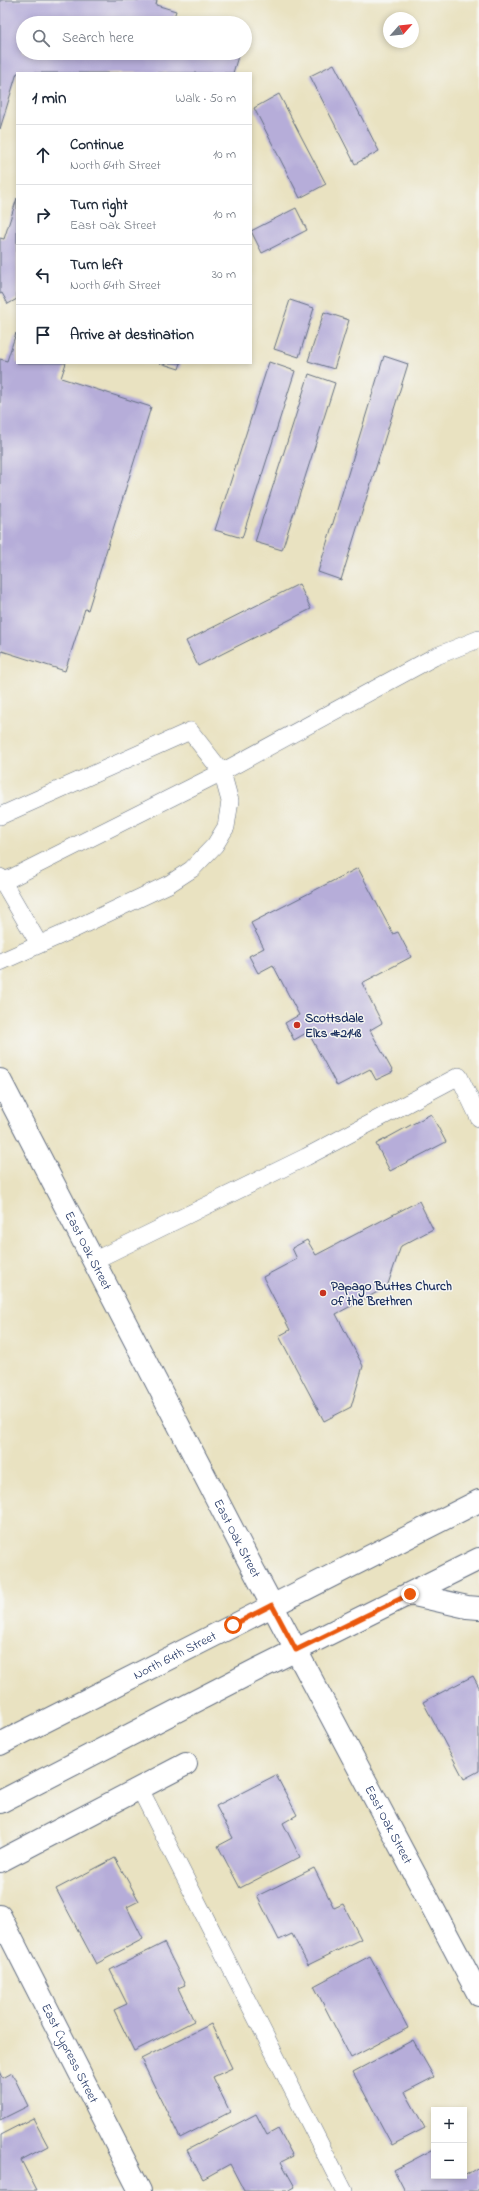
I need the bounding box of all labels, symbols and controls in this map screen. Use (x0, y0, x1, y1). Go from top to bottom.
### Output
north arrow (383, 12, 419, 48)
search box (16, 16, 252, 60)
icon: search (30, 27, 52, 49)
text: Search here (62, 27, 134, 49)
text: 1 min (32, 86, 66, 111)
text: Walk · 50 m (175, 89, 236, 108)
text: Continue (70, 134, 124, 156)
icon: ahead (32, 144, 54, 166)
text: 10 m (213, 145, 236, 164)
text: North 64th Street (70, 156, 161, 175)
text: Turn right (70, 194, 128, 216)
icon: right (32, 204, 54, 226)
text: 10 m (213, 205, 236, 224)
text: East Oak Street (70, 216, 156, 235)
text: Turn left (70, 254, 123, 276)
icon: left (32, 264, 54, 286)
text: 30 m (212, 265, 236, 284)
text: North 64th Street (70, 276, 161, 295)
icon: arrive (32, 324, 54, 346)
text: Arrive at destination (70, 324, 194, 346)
place label: Scottsdale Elks #2148 (305, 1009, 365, 1043)
marker: Scottsdale Elks #2148 (292, 1020, 302, 1030)
street label: East Oak Street (60, 1208, 117, 1294)
place label: Papago Buttes Church of the Brethren (331, 1277, 452, 1311)
marker: Papago Buttes Church of the Brethren (318, 1288, 328, 1298)
street label: East Oak Street (209, 1496, 266, 1582)
route end (401, 1585, 419, 1603)
route start (224, 1616, 242, 1634)
street label: North 64th Street (130, 1626, 220, 1684)
street label: East Oak Street (360, 1782, 418, 1868)
street label: East Cypress Street (36, 2000, 104, 2107)
map controls (431, 2107, 467, 2179)
button: + (431, 2107, 467, 2143)
button: − (431, 2143, 467, 2179)

